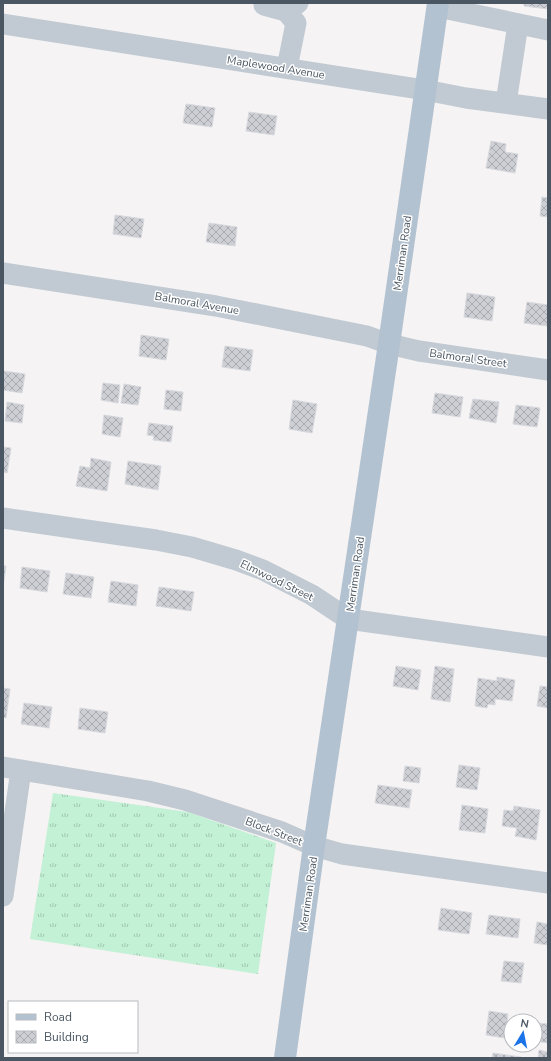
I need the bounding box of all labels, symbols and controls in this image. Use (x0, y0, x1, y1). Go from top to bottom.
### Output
street label: Maplewood Avenue (226, 52, 326, 83)
street label: Merriman Road (390, 215, 415, 292)
street label: Balmoral Avenue (154, 289, 240, 318)
street label: Balmoral Street (428, 346, 508, 371)
street label: Merriman Road (343, 536, 368, 613)
street label: Elmwood Street (238, 556, 316, 605)
street label: Block Street (243, 814, 305, 849)
street label: Merriman Road (296, 856, 321, 933)
legend (8, 1001, 138, 1053)
text: Road (44, 1009, 72, 1025)
north arrow (503, 1013, 543, 1053)
text: N (519, 1016, 530, 1032)
text: Building (44, 1029, 89, 1045)

